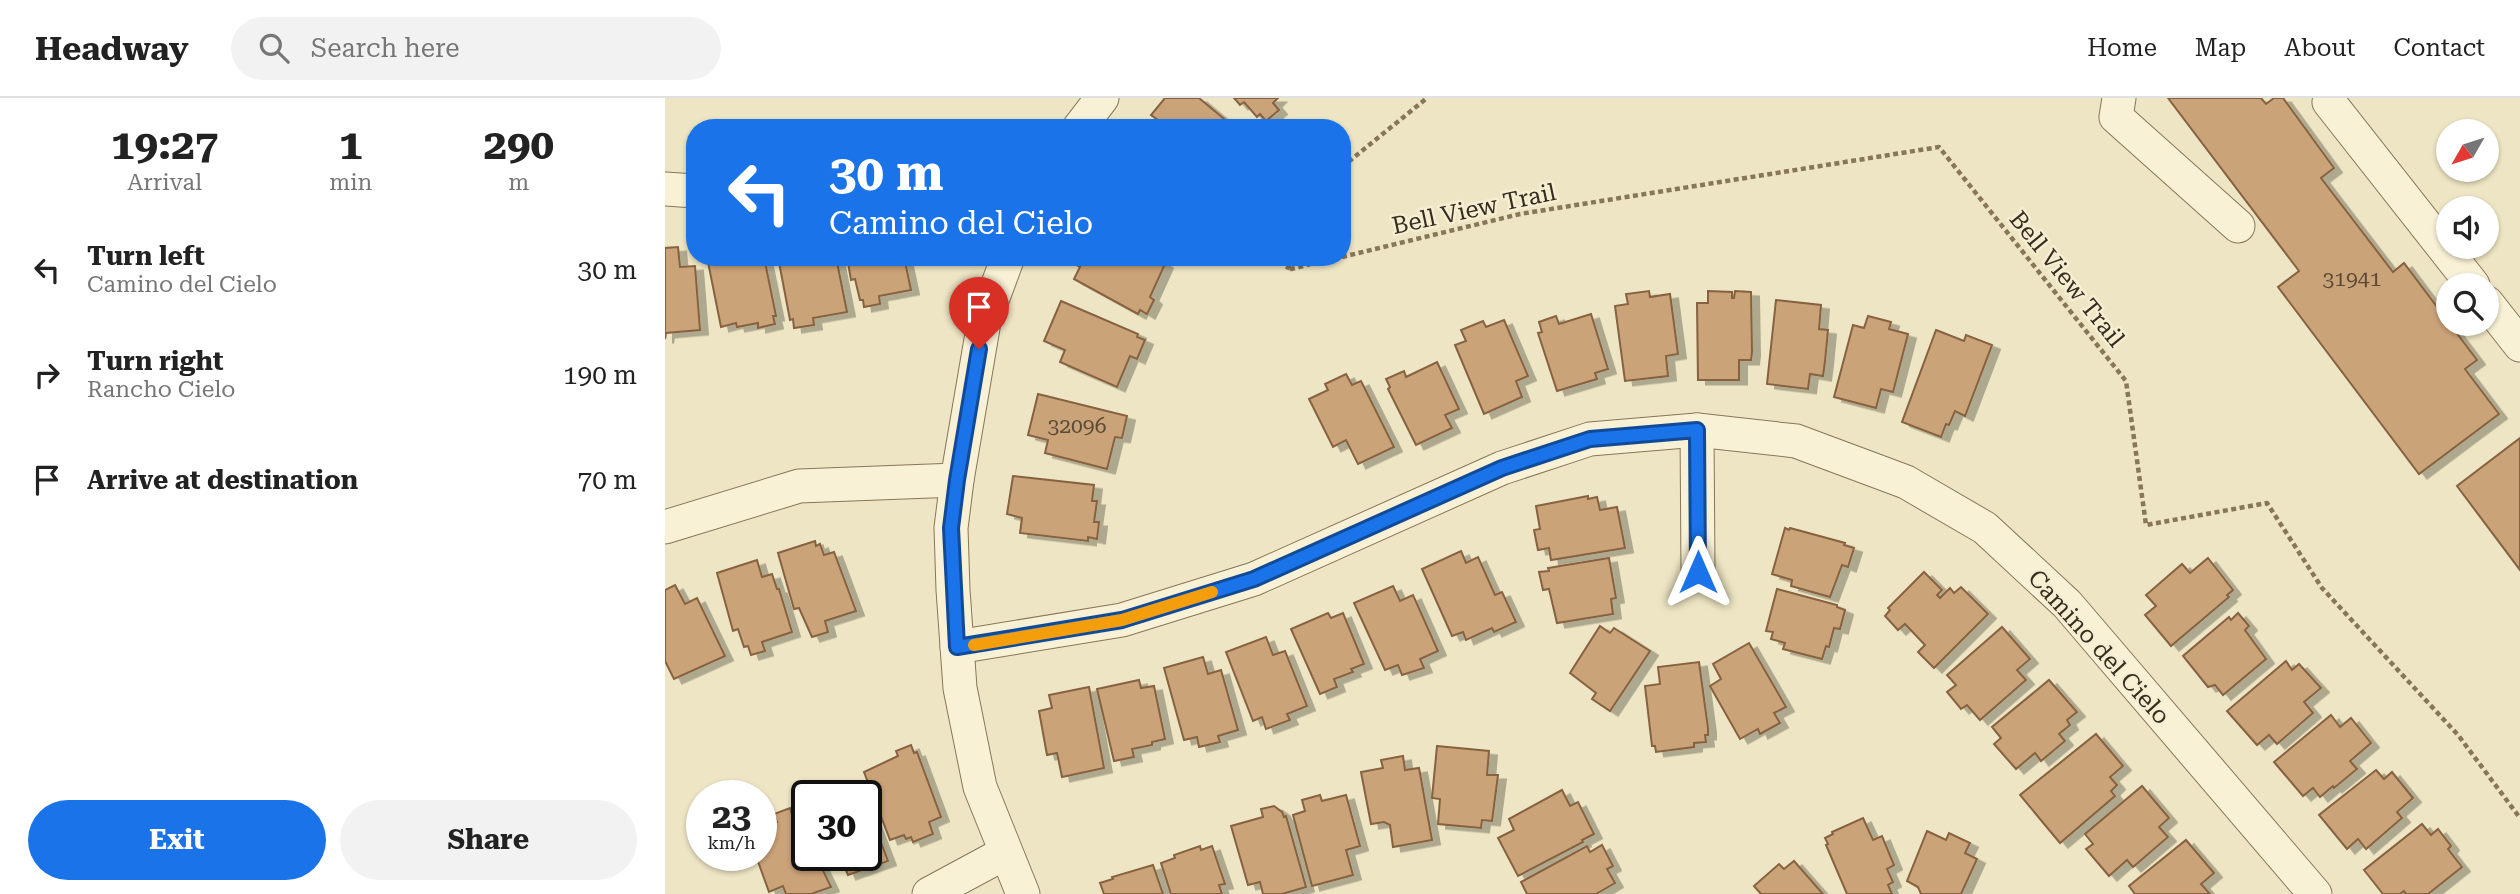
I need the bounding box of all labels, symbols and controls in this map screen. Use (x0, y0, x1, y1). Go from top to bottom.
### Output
search box (231, 17, 721, 80)
text: Headway (35, 29, 189, 68)
icon: search (255, 29, 293, 67)
text: Search here (311, 33, 460, 63)
text: Home (2087, 34, 2157, 62)
text: Map (2195, 34, 2246, 62)
text: About (2284, 34, 2355, 62)
text: Contact (2393, 34, 2485, 62)
north arrow (2436, 119, 2499, 182)
map controls (2436, 119, 2499, 336)
text: 19:27 (111, 120, 218, 169)
text: 1 (339, 120, 363, 169)
text: 290 (483, 120, 554, 169)
text: 30 m (829, 145, 944, 202)
icon: left (714, 147, 805, 238)
text: Arrival (127, 169, 202, 196)
text: min (329, 169, 372, 196)
text: m (508, 169, 529, 196)
street label: Bell View Trail (1389, 178, 1559, 240)
button: sound (2436, 196, 2499, 259)
text: Camino del Cielo (829, 204, 1093, 242)
street label: Bell View Trail (2004, 205, 2130, 353)
text: Turn left (87, 241, 205, 271)
icon: left (28, 251, 66, 289)
text: 30 m (578, 255, 637, 285)
house number: 31941 (2323, 267, 2381, 291)
text: Camino del Cielo (87, 271, 277, 298)
button: search (2436, 273, 2499, 336)
pin (949, 277, 1009, 349)
icon: arrive (960, 288, 998, 326)
text: Turn right (87, 346, 223, 376)
icon: right (28, 356, 66, 394)
text: 190 m (563, 360, 637, 390)
text: Rancho Cielo (87, 376, 235, 403)
house number: 32096 (1048, 414, 1106, 438)
icon: arrive (28, 461, 66, 499)
text: Arrive at destination (87, 465, 358, 495)
text: 70 m (578, 465, 637, 495)
position arrow (1661, 535, 1735, 609)
street label: Camino del Cielo (2022, 564, 2176, 730)
speed limit sign: 30 (791, 780, 882, 871)
text: 23 (712, 796, 751, 837)
button: Exit (28, 800, 326, 880)
button: Share (340, 800, 637, 880)
text: km/h (707, 832, 756, 853)

